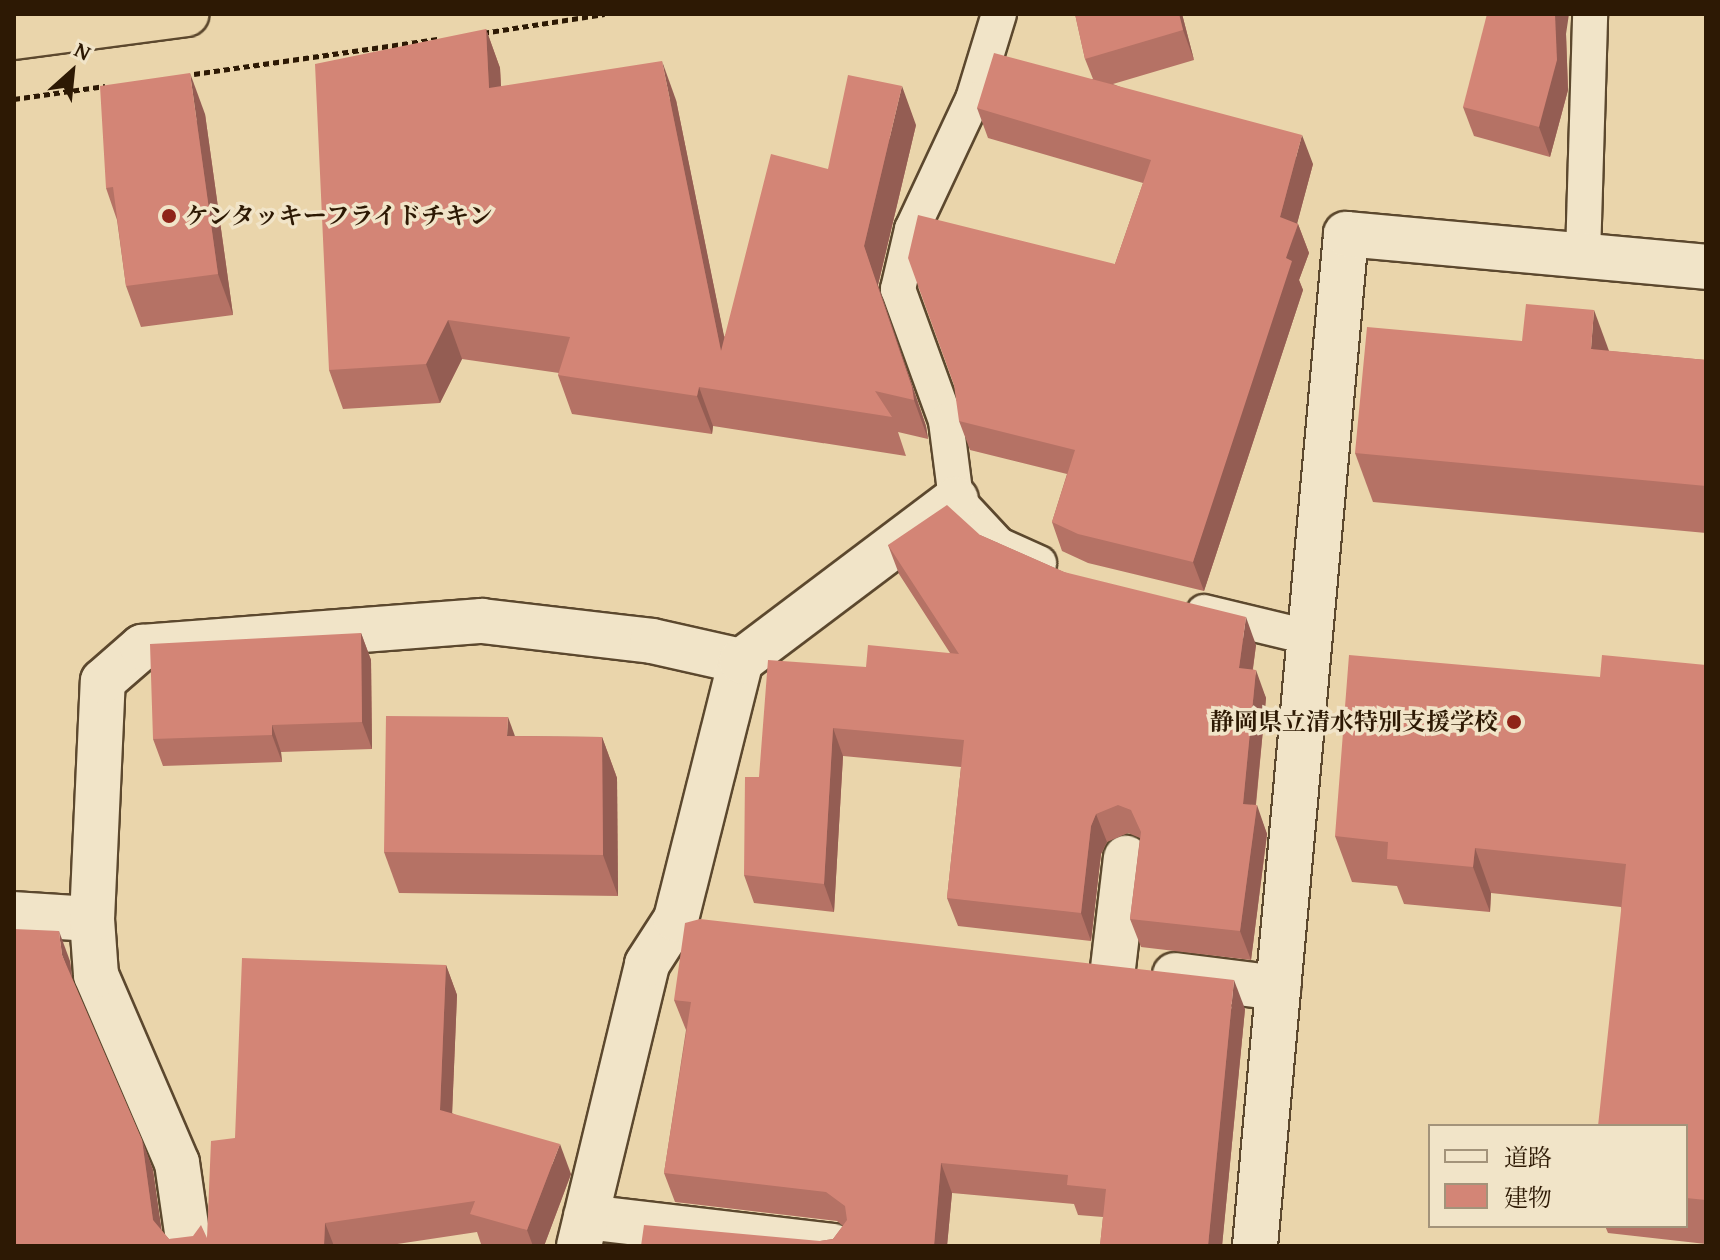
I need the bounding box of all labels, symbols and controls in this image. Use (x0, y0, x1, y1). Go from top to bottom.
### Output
north arrow (32, 32, 112, 112)
text: N (69, 33, 97, 68)
place label: ケンタッキーフライドチキン (185, 202, 497, 230)
marker: ケンタッキーフライドチキン (160, 207, 178, 225)
place label: 静岡県立清水特別支援学校 (1210, 708, 1498, 736)
marker: 静岡県立清水特別支援学校 (1505, 713, 1523, 731)
legend (1428, 1124, 1688, 1228)
text: 道路 (1504, 1140, 1552, 1175)
text: 建物 (1504, 1180, 1552, 1215)

